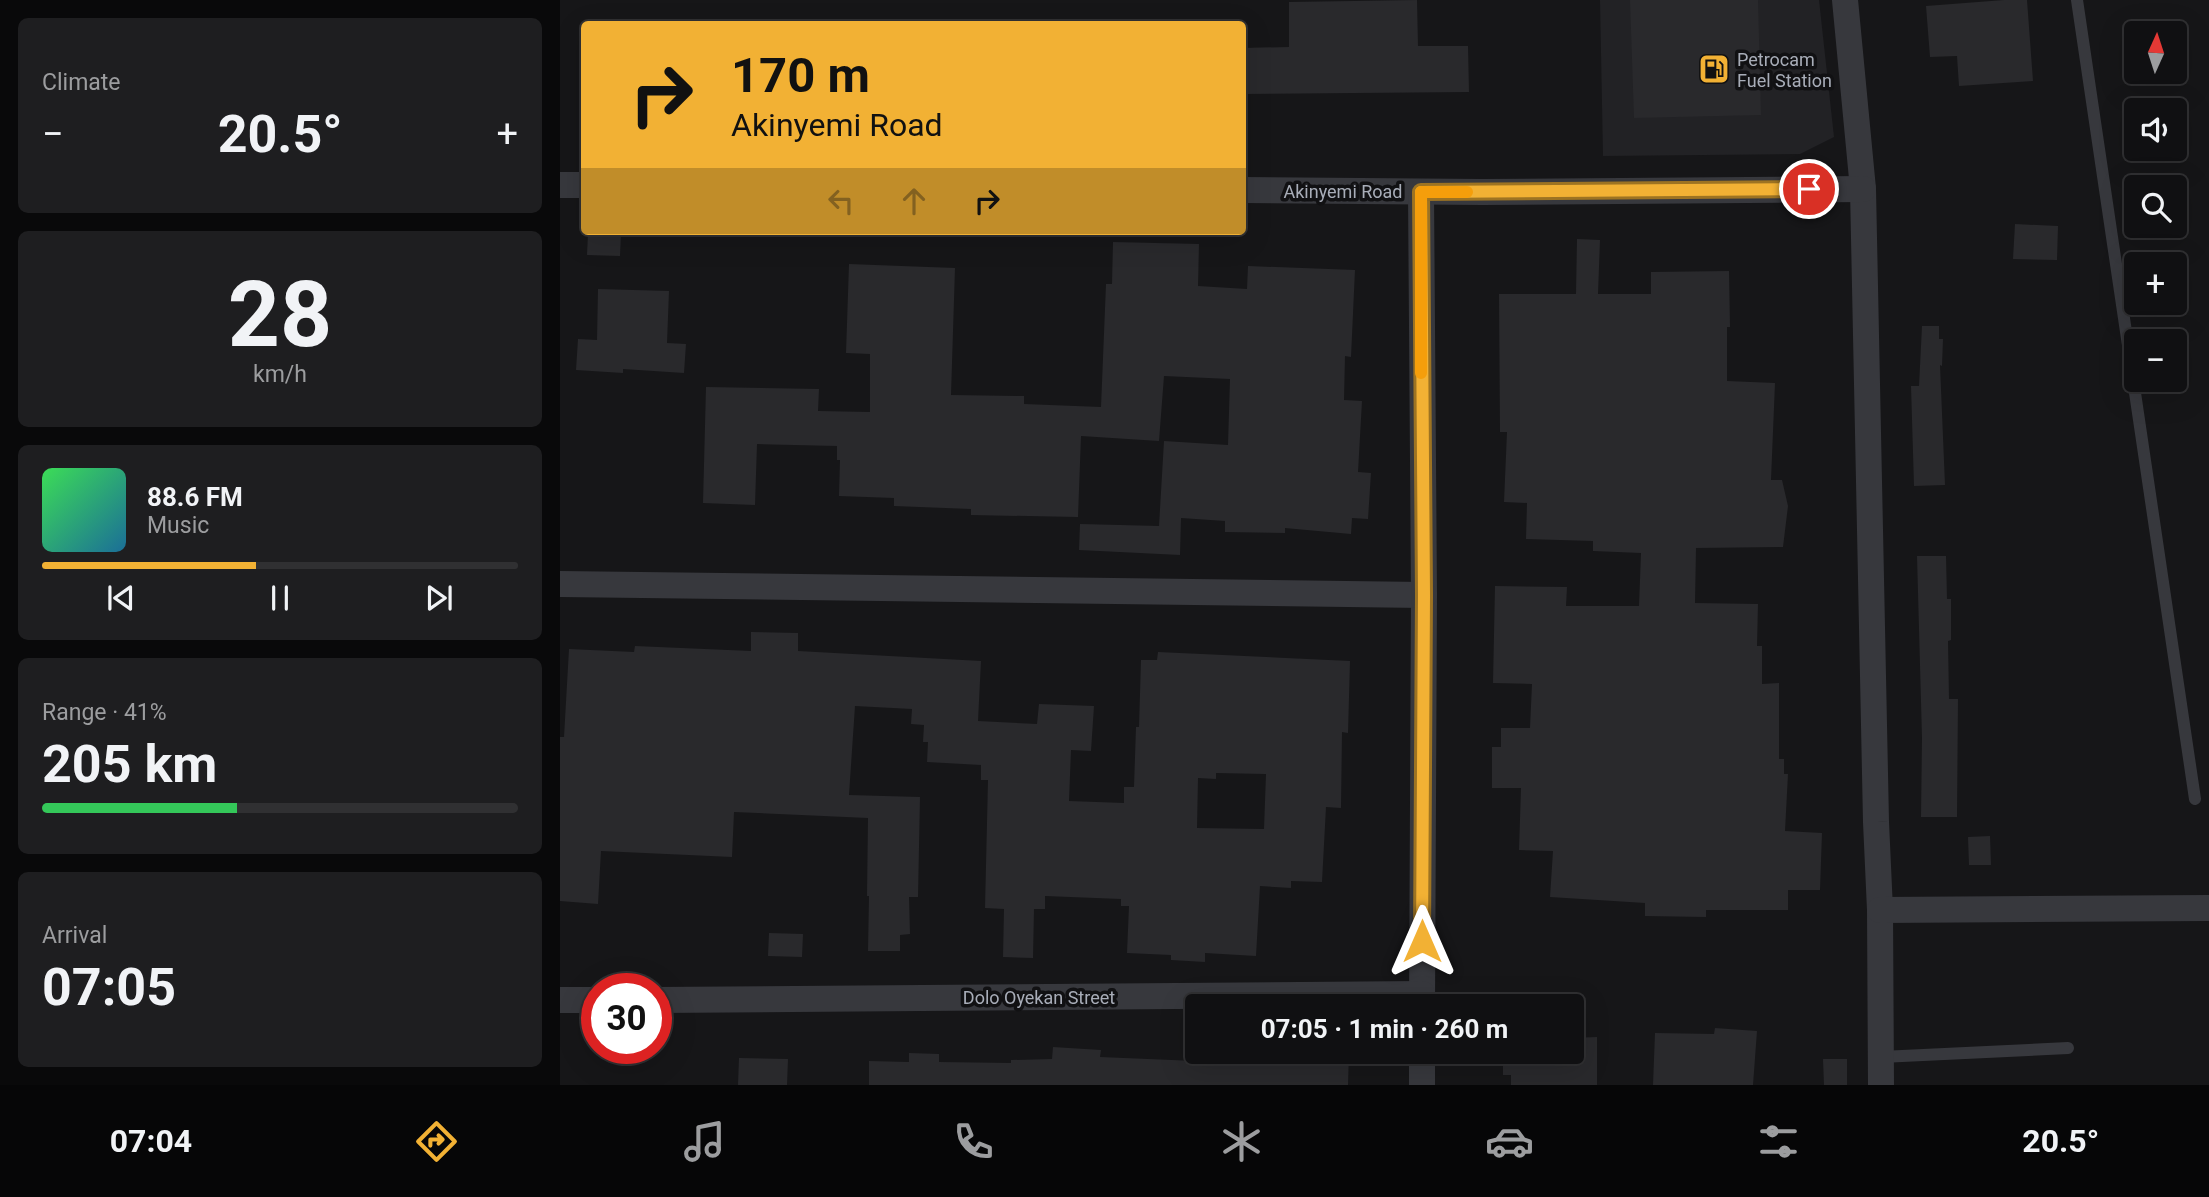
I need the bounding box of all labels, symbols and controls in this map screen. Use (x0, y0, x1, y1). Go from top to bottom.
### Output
north arrow (2124, 21, 2188, 84)
map controls (2124, 21, 2187, 392)
text: 170 m (731, 47, 870, 104)
icon: right (616, 49, 707, 140)
place label: Petrocam Fuel Station (1737, 49, 1832, 91)
fuel station icon: Petrocam Fuel Station (1697, 52, 1731, 86)
text: Climate (42, 69, 121, 96)
button: sound (2124, 98, 2187, 161)
text: 20.5° (218, 104, 343, 165)
text: Akinyemi Road (731, 106, 943, 144)
text: − (42, 112, 64, 156)
text: + (496, 112, 518, 156)
pin (1779, 159, 1839, 219)
icon: arrive (1790, 170, 1828, 208)
button: search (2124, 175, 2187, 238)
street label: Akinyemi Road (1283, 181, 1403, 202)
icon: left (822, 182, 860, 220)
icon: ahead (895, 182, 933, 220)
icon: right (968, 182, 1006, 220)
button: + (2124, 252, 2187, 315)
text: 28 (228, 262, 332, 368)
button: − (2124, 329, 2187, 392)
text: km/h (253, 361, 307, 388)
text: 88.6 FM (147, 482, 243, 512)
text: Music (147, 512, 209, 539)
icon: previous (102, 579, 140, 617)
icon: pause (261, 579, 299, 617)
icon: next (420, 579, 458, 617)
text: Range · 41% (42, 699, 167, 726)
text: 205 km (42, 734, 217, 795)
position arrow (1385, 904, 1459, 978)
text: Arrival (42, 922, 107, 949)
text: 07:05 (42, 957, 176, 1018)
speed limit sign: 30 (581, 973, 672, 1064)
street label: Dolo Oyekan Street (963, 987, 1115, 1008)
text: 07:05 · 1 min · 260 m (1261, 1014, 1508, 1044)
icon: directions (412, 1117, 461, 1166)
icon: music (680, 1117, 729, 1166)
icon: phone (949, 1117, 998, 1166)
icon: climate (1217, 1117, 1266, 1166)
icon: car (1485, 1117, 1534, 1166)
icon: filters (1754, 1117, 1803, 1166)
text: 07:04 (110, 1122, 192, 1160)
text: 20.5° (2022, 1122, 2099, 1160)

